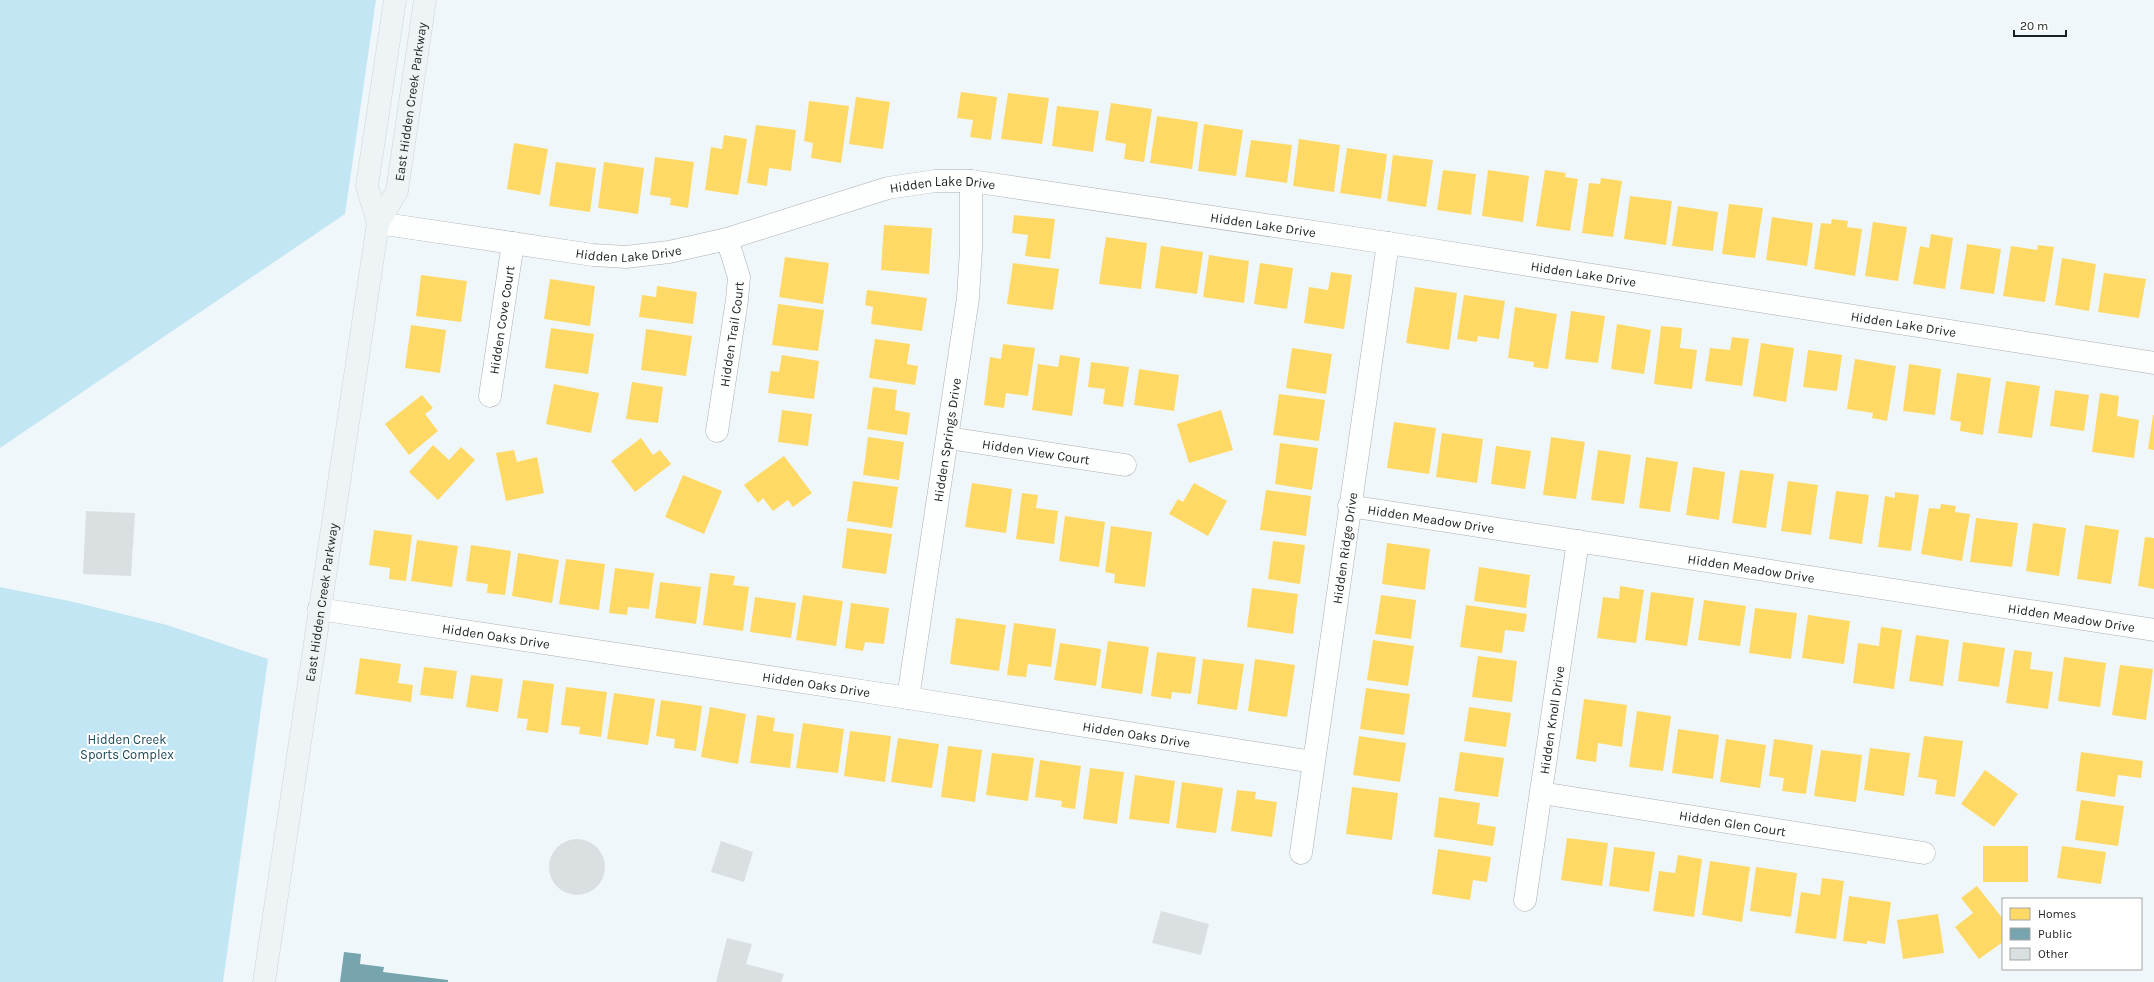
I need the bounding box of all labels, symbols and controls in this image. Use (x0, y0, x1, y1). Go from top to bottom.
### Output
scale bar (2014, 12, 2066, 38)
text: 20 m (2020, 19, 2048, 33)
street label: East Hidden Creek Parkway (391, 21, 429, 182)
street label: Hidden Lake Drive (889, 174, 997, 195)
street label: Hidden Lake Drive (1210, 209, 1317, 240)
street label: Hidden Lake Drive (575, 242, 683, 265)
street label: Hidden Lake Drive (1530, 258, 1637, 289)
street label: Hidden Cove Court (486, 264, 517, 375)
street label: Hidden Trail Court (716, 281, 746, 388)
street label: Hidden Lake Drive (1850, 308, 1958, 339)
street label: Hidden Springs Drive (930, 377, 963, 503)
street label: Hidden View Court (981, 436, 1091, 467)
street label: Hidden Ridge Drive (1329, 491, 1360, 605)
street label: Hidden Meadow Drive (1367, 501, 1496, 536)
street label: East Hidden Creek Parkway (302, 522, 340, 683)
street label: Hidden Meadow Drive (1687, 551, 1816, 585)
street label: Hidden Meadow Drive (2007, 600, 2136, 635)
street label: Hidden Oaks Drive (441, 620, 551, 651)
street label: Hidden Knoll Drive (1536, 664, 1567, 775)
street label: Hidden Oaks Drive (761, 669, 872, 700)
street label: Hidden Oaks Drive (1082, 718, 1192, 750)
park label: Hidden Creek Sports Complex (80, 732, 174, 762)
street label: Hidden Glen Court (1678, 807, 1787, 839)
legend (2002, 898, 2142, 970)
text: Homes (2038, 907, 2076, 921)
text: Public (2038, 927, 2072, 941)
text: Other (2038, 947, 2069, 961)

